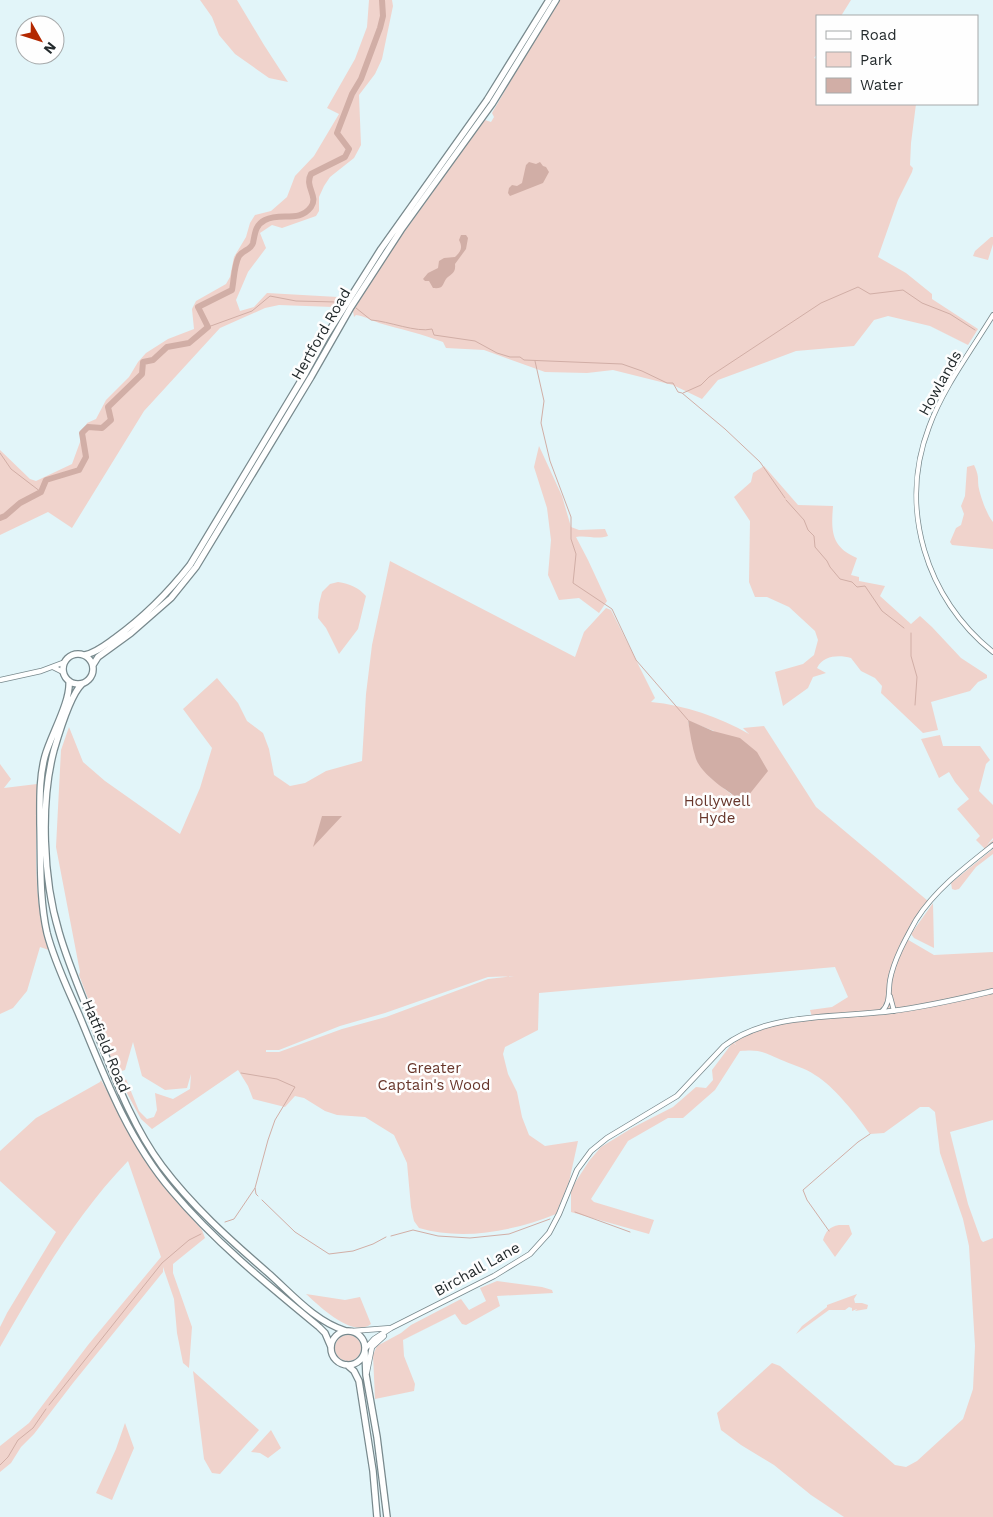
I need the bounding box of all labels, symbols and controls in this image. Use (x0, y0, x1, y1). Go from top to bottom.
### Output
north arrow (15, 15, 65, 65)
legend (816, 15, 978, 105)
text: Road (860, 26, 897, 44)
text: N (41, 39, 60, 57)
text: Park (860, 51, 893, 69)
text: Water (860, 76, 903, 94)
street label: Hertford Road (287, 285, 355, 383)
street label: Howlands (915, 347, 965, 419)
park label: Hollywell Hyde (684, 792, 751, 827)
street label: Hatfield Road (78, 997, 134, 1095)
park label: Greater Captain's Wood (377, 1059, 491, 1094)
street label: Birchall Lane (431, 1238, 523, 1300)

